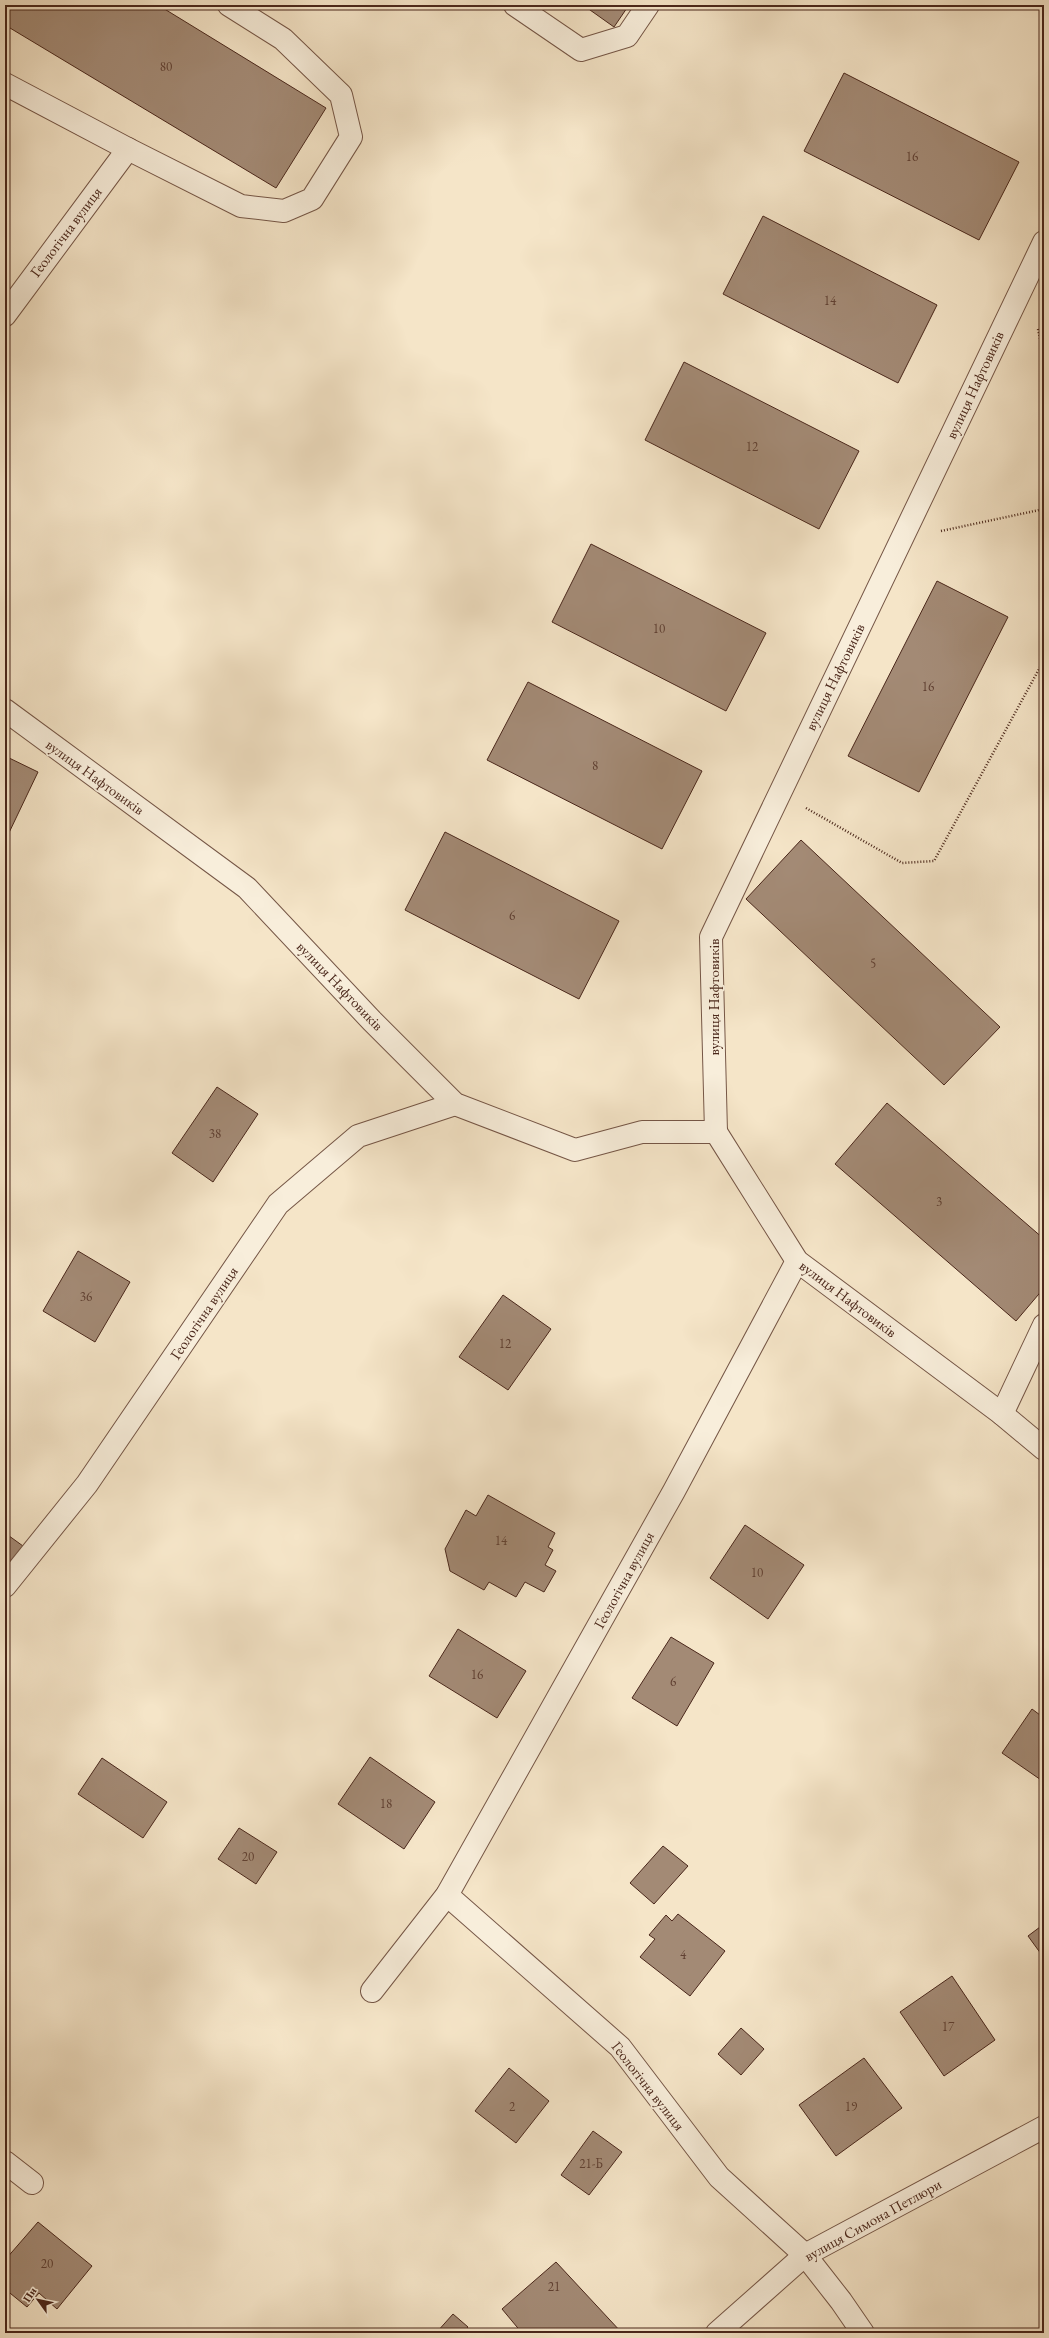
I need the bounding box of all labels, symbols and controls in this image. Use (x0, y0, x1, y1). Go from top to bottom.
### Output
house number: 80 (160, 58, 172, 75)
house number: 16 (906, 148, 918, 165)
street label: Геологічна вулиця (25, 183, 106, 281)
house number: 14 (824, 292, 837, 309)
street label: вулиця Нафтовиків (941, 328, 1008, 442)
house number: 12 (746, 438, 759, 455)
house number: 10 (653, 620, 665, 637)
street label: вулиця Нафтовиків (800, 620, 869, 733)
house number: 16 (922, 678, 934, 695)
street label: вулиця Нафтовиків (42, 735, 148, 819)
house number: 8 (592, 757, 598, 774)
house number: 6 (509, 907, 515, 924)
street label: вулиця Нафтовиків (293, 937, 388, 1034)
street label: вулиця Нафтовиків (704, 939, 723, 1055)
house number: 5 (870, 955, 876, 972)
house number: 38 (209, 1125, 221, 1142)
house number: 3 (936, 1193, 942, 1210)
street label: вулиця Нафтовиків (796, 1256, 901, 1341)
street label: Геологічна вулиця (165, 1262, 242, 1363)
house number: 36 (80, 1288, 92, 1305)
house number: 12 (499, 1335, 512, 1352)
street label: Геологічна вулиця (589, 1528, 658, 1632)
house number: 14 (495, 1532, 508, 1549)
house number: 10 (751, 1564, 763, 1581)
house number: 16 (471, 1666, 483, 1683)
house number: 6 (670, 1673, 676, 1690)
house number: 18 (380, 1795, 392, 1812)
house number: 20 (242, 1848, 254, 1865)
house number: 4 (680, 1946, 687, 1963)
house number: 17 (942, 2018, 955, 2035)
street label: Геологічна вулиця (608, 2037, 689, 2134)
house number: 2 (509, 2098, 516, 2115)
house number: 19 (845, 2098, 858, 2115)
house number: 21-Б (579, 2155, 603, 2172)
street label: вулиця Симона Петлюри (801, 2174, 945, 2265)
house number: 20 (41, 2255, 53, 2272)
house number: 21 (548, 2278, 560, 2295)
north arrow (18, 2280, 58, 2320)
text: Пн (20, 2284, 40, 2305)

